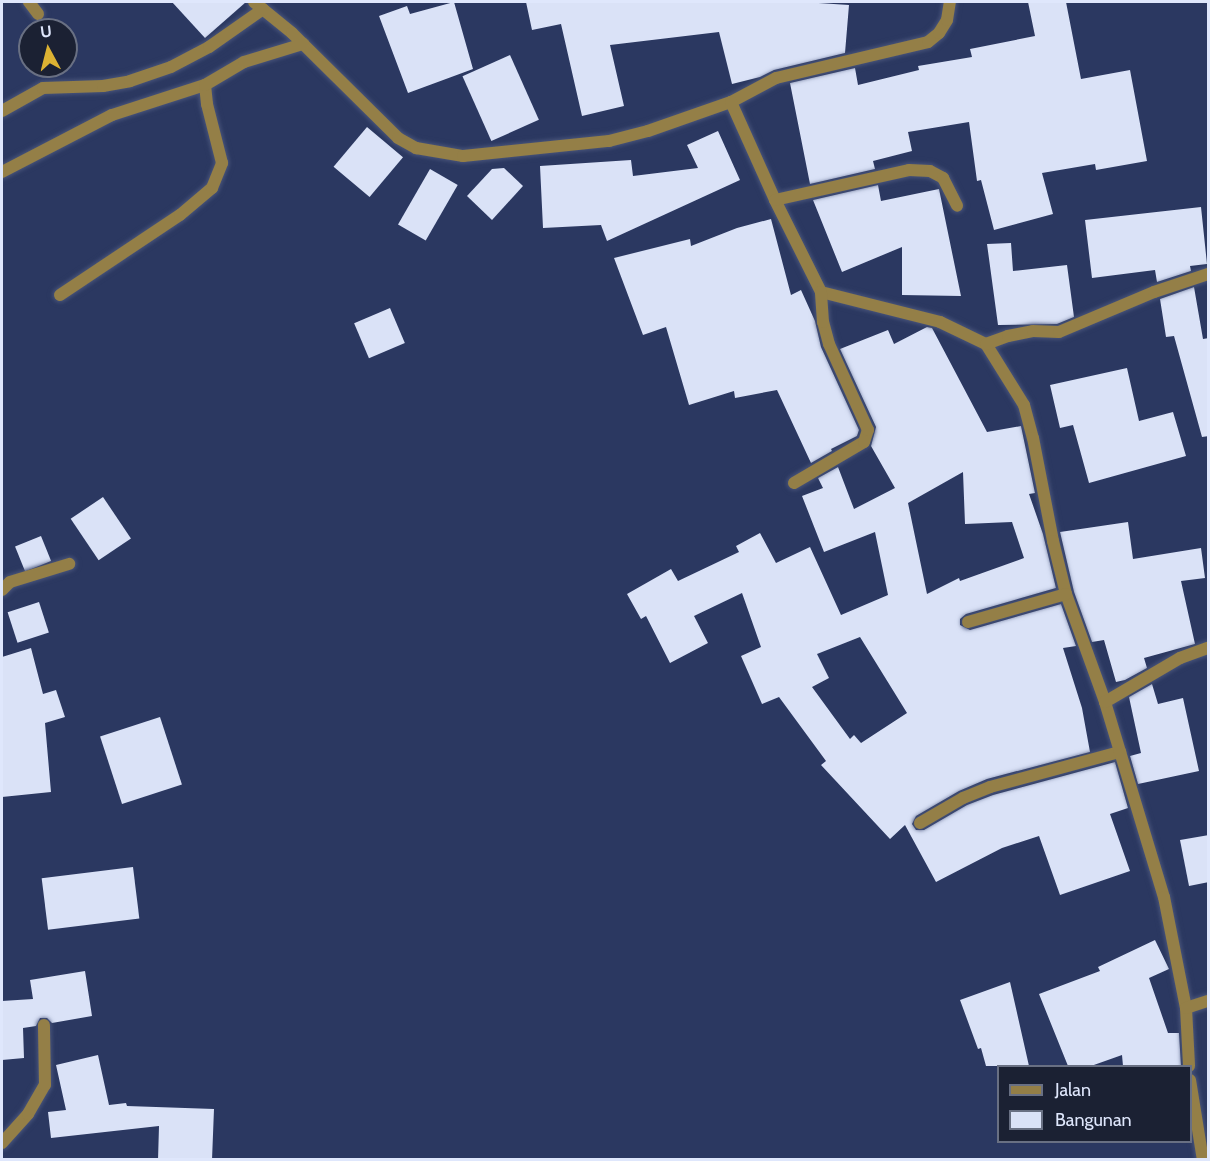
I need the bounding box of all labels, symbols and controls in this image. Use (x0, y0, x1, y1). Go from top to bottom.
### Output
north arrow (18, 18, 78, 78)
text: U (39, 21, 53, 42)
legend (997, 1065, 1192, 1143)
text: Jalan (1055, 1079, 1091, 1101)
text: Bangunan (1055, 1109, 1132, 1131)

